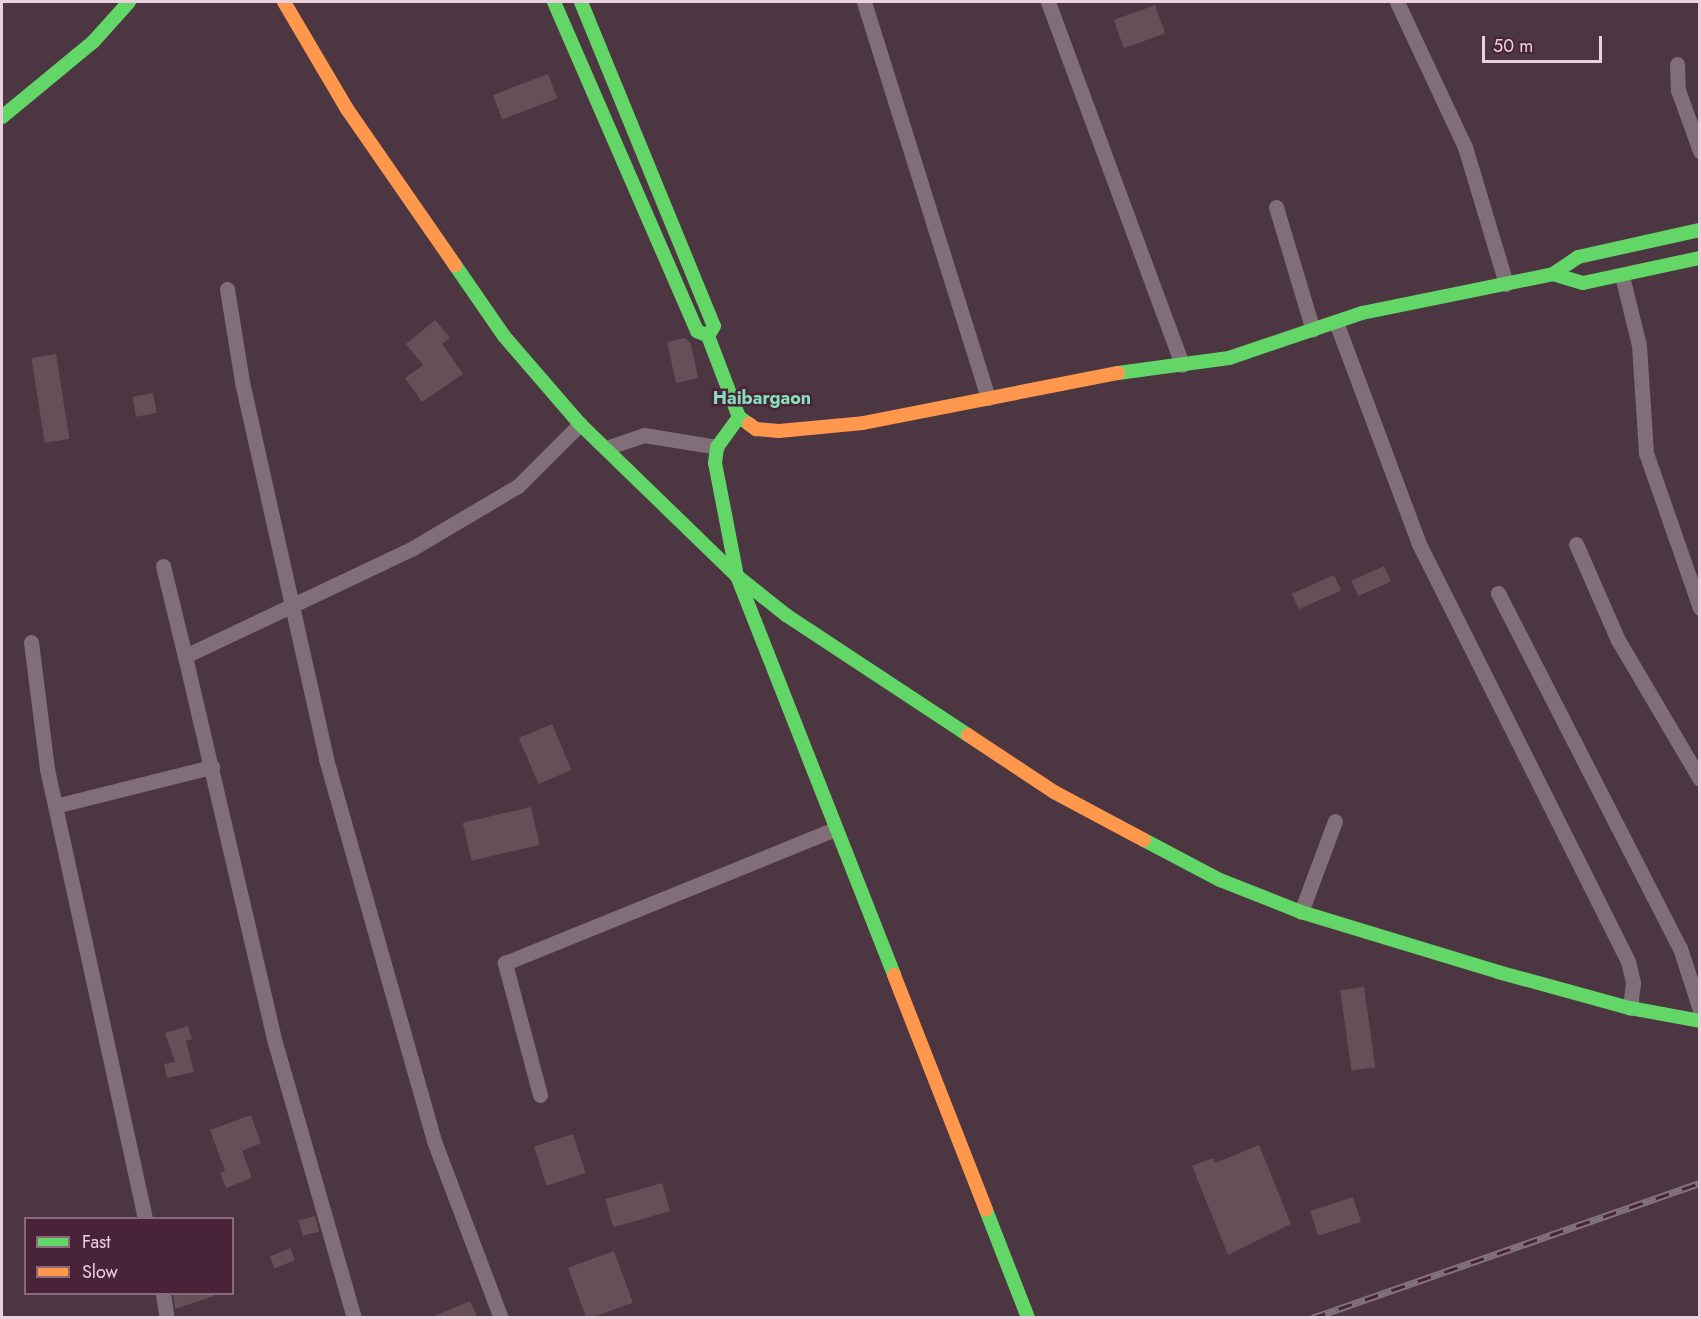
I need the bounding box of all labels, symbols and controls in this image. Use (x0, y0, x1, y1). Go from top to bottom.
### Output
scale bar (1485, 24, 1605, 62)
text: 50 m (1493, 33, 1533, 59)
district label: Haibargaon (713, 387, 811, 409)
legend (24, 1217, 234, 1295)
text: Fast (82, 1229, 111, 1255)
text: Slow (82, 1259, 118, 1285)

